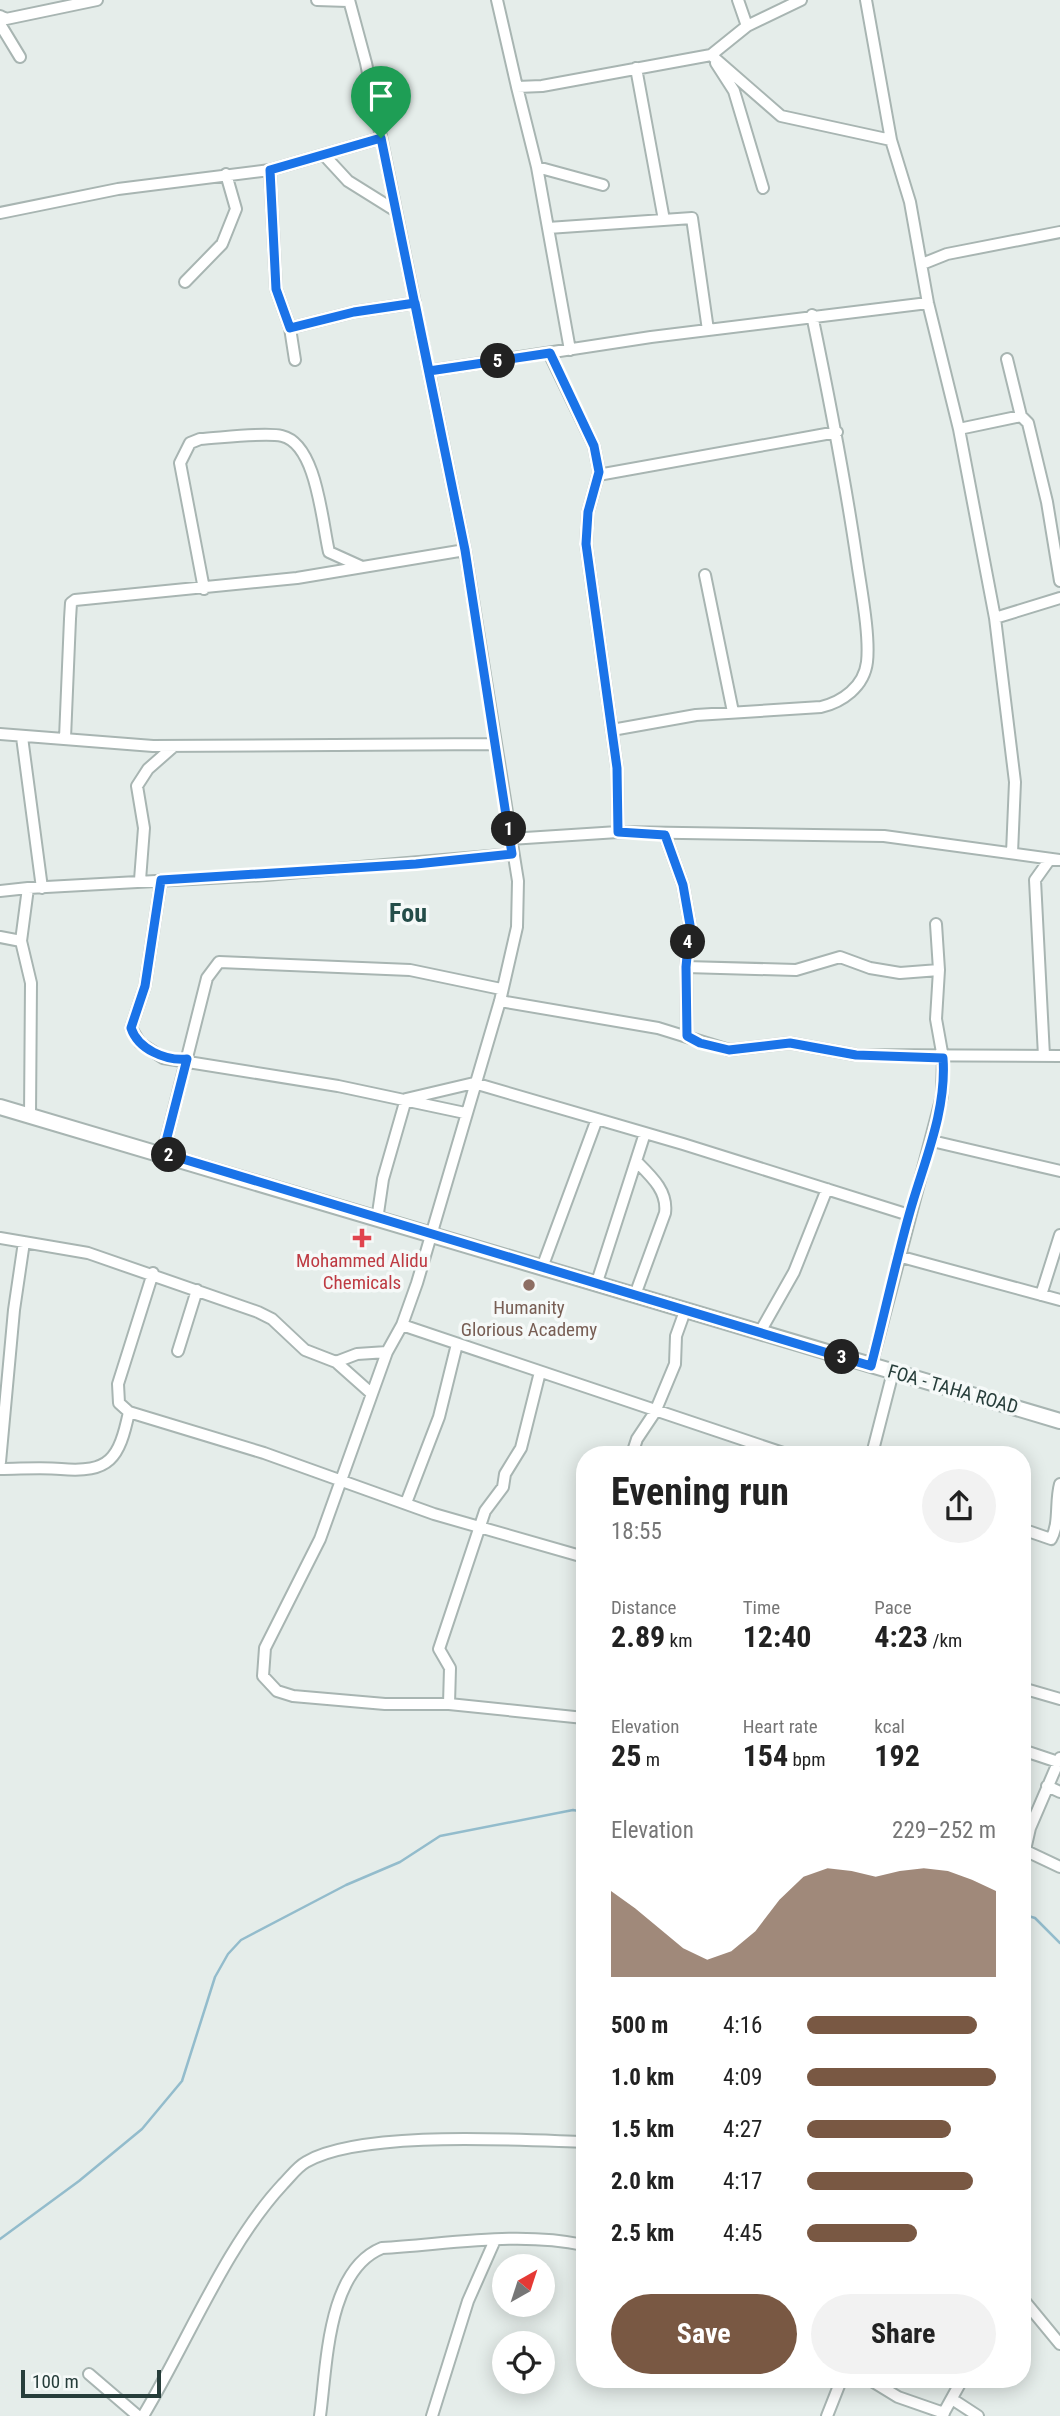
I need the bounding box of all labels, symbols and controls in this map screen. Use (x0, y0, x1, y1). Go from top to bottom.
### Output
pin (351, 66, 411, 138)
icon: arrive (362, 77, 400, 115)
pin: 5 (480, 344, 516, 378)
text: 5 (493, 349, 502, 372)
pin: 1 (491, 812, 526, 846)
text: 1 (504, 817, 513, 840)
district label: Fou (389, 898, 427, 928)
pin: 4 (670, 925, 706, 960)
text: 4 (683, 930, 692, 953)
pin: 2 (152, 1138, 186, 1172)
text: 2 (164, 1143, 173, 1166)
marker: Mohammed Alidu Chemicals (354, 1230, 370, 1246)
place label: Mohammed Alidu Chemicals (296, 1249, 428, 1294)
marker: Humanity Glorious Academy (521, 1277, 537, 1293)
place label: Humanity Glorious Academy (461, 1296, 597, 1341)
pin: 3 (824, 1340, 860, 1374)
text: 3 (837, 1345, 846, 1368)
street label: FOA - TAHA ROAD (885, 1359, 1021, 1419)
button: share (922, 1469, 996, 1543)
text: Evening run (611, 1470, 789, 1514)
text: 18:55 (611, 1518, 662, 1545)
text: Distance (611, 1596, 676, 1619)
text: Time (743, 1596, 780, 1619)
text: Pace (874, 1596, 912, 1619)
text: 2.89 (611, 1619, 665, 1654)
text: 12:40 (743, 1619, 812, 1654)
text: 4:23 (874, 1619, 928, 1654)
text: km (665, 1629, 692, 1652)
text: /km (928, 1629, 962, 1652)
text: Elevation (611, 1715, 679, 1738)
text: Heart rate (743, 1715, 818, 1738)
text: kcal (874, 1715, 905, 1738)
text: 25 (611, 1738, 641, 1773)
text: 154 (743, 1738, 788, 1773)
text: 192 (874, 1738, 920, 1773)
text: m (641, 1748, 660, 1771)
text: bpm (788, 1748, 826, 1771)
text: Elevation (611, 1817, 694, 1844)
text: 229–252 m (892, 1817, 996, 1844)
text: 500 m (611, 2012, 668, 2039)
text: 4:16 (723, 2012, 762, 2039)
text: 1.0 km (611, 2064, 674, 2091)
text: 4:09 (723, 2064, 762, 2091)
text: 1.5 km (611, 2116, 674, 2143)
text: 4:27 (723, 2116, 762, 2143)
text: 2.0 km (611, 2168, 674, 2195)
text: 4:17 (723, 2168, 762, 2195)
text: 2.5 km (611, 2220, 674, 2247)
text: 4:45 (723, 2220, 762, 2247)
north arrow (492, 2254, 555, 2317)
map controls (492, 2254, 555, 2394)
button: Save (611, 2294, 797, 2374)
button: Share (811, 2294, 996, 2374)
button: locate (492, 2331, 555, 2394)
scale bar (21, 2367, 161, 2399)
text: 100 m (32, 2370, 79, 2393)

